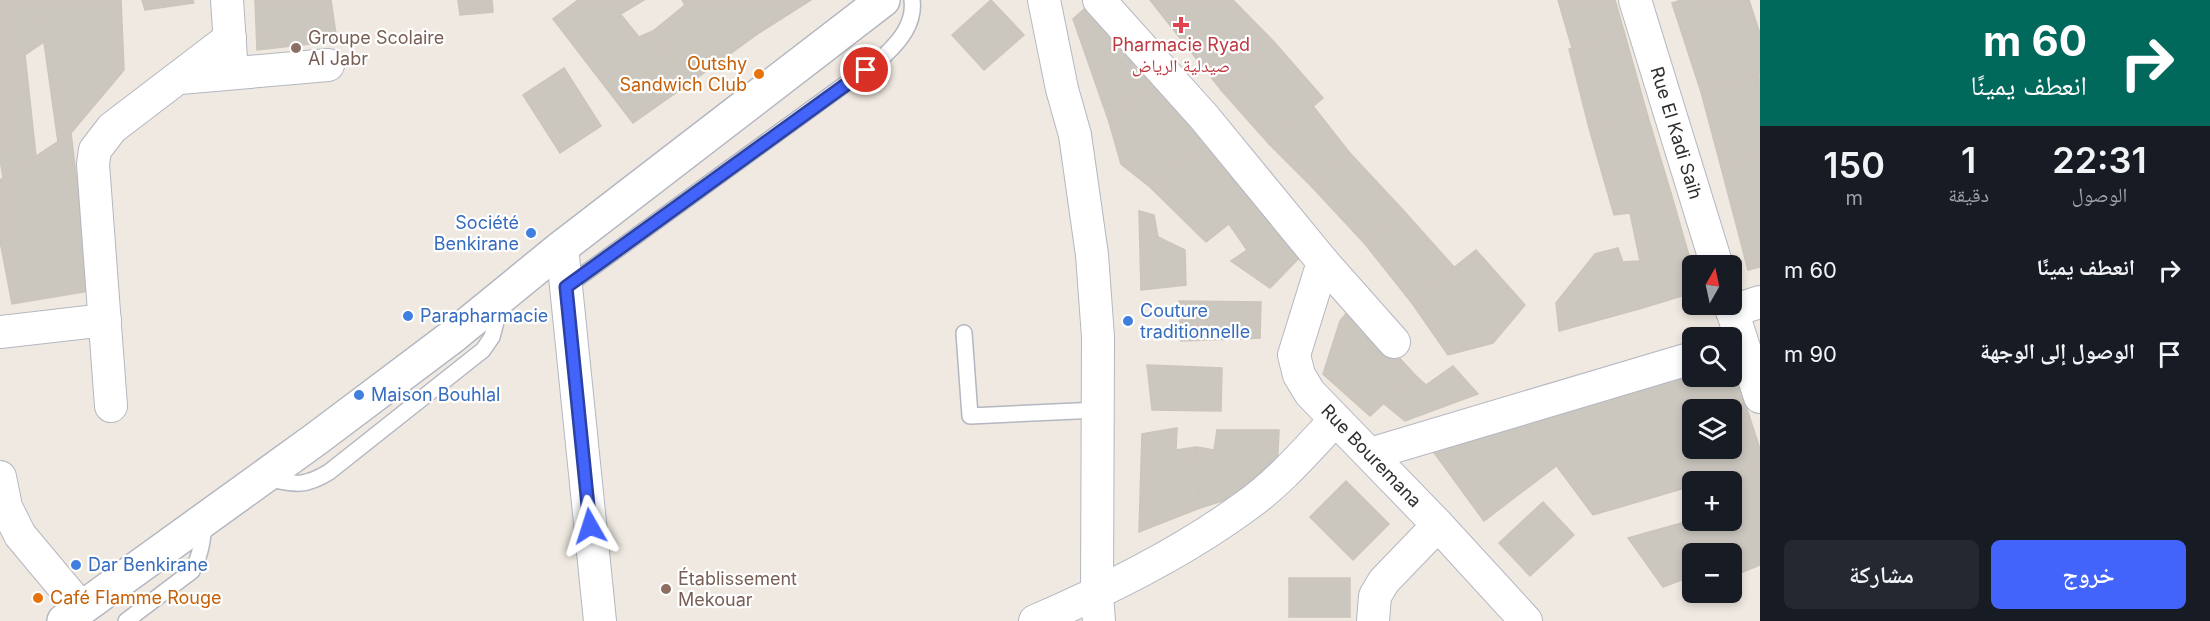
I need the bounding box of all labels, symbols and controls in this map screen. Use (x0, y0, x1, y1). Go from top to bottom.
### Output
text: 60 m (1983, 15, 2087, 66)
marker: Pharmacie Ryad صيدلية الرياض (1174, 18, 1188, 32)
icon: right (2108, 24, 2186, 102)
place label: Groupe Scolaire Al Jabr (308, 27, 444, 69)
place label: Pharmacie Ryad صيدلية الرياض (1112, 34, 1250, 77)
marker: Groupe Scolaire Al Jabr (289, 41, 303, 55)
pin (840, 44, 891, 95)
place label: Outshy Sandwich Club (619, 53, 747, 95)
icon: arrive (849, 53, 882, 86)
street label: Rue El Kadi Saih (1646, 64, 1707, 202)
marker: Outshy Sandwich Club (752, 67, 766, 81)
text: انعطف يمينًا (1970, 69, 2087, 102)
text: 1 (1961, 138, 1976, 182)
text: 22:31 (2052, 138, 2147, 182)
text: 150 (1823, 143, 1885, 187)
text: دقيقة (1948, 183, 1989, 207)
text: الوصول (2072, 183, 2127, 207)
text: m (1845, 186, 1863, 210)
place label: Société Benkirane (434, 212, 519, 254)
marker: Société Benkirane (524, 226, 538, 240)
text: انعطف يمينًا (2036, 254, 2135, 280)
icon: right (2153, 254, 2186, 287)
north arrow (1682, 255, 1742, 315)
map controls (1682, 255, 1742, 603)
text: 60 m (1784, 257, 1837, 283)
place label: Couture traditionnelle (1140, 300, 1250, 342)
place label: Parapharmacie (420, 305, 548, 326)
marker: Parapharmacie (401, 309, 415, 323)
marker: Couture traditionnelle (1121, 314, 1135, 328)
button: search (1682, 327, 1742, 387)
text: الوصول إلى الوجهة (1980, 338, 2135, 364)
icon: arrive (2153, 338, 2186, 371)
text: 90 m (1784, 341, 1837, 367)
place label: Maison Bouhlal (371, 384, 500, 405)
marker: Maison Bouhlal (352, 388, 366, 402)
button: layers (1682, 399, 1742, 459)
street label: Rue Bouremana (1317, 400, 1426, 511)
button: + (1682, 471, 1742, 531)
position arrow (558, 494, 622, 558)
button: مشاركة (1784, 540, 1979, 609)
button: خروج (1991, 540, 2186, 609)
button: − (1682, 543, 1742, 603)
place label: Dar Benkirane (88, 554, 208, 575)
marker: Dar Benkirane (69, 558, 83, 572)
place label: Établissement Mekouar (678, 567, 797, 610)
marker: Établissement Mekouar (659, 582, 673, 596)
place label: Café Flamme Rouge (50, 587, 221, 608)
marker: Café Flamme Rouge (31, 591, 45, 605)

